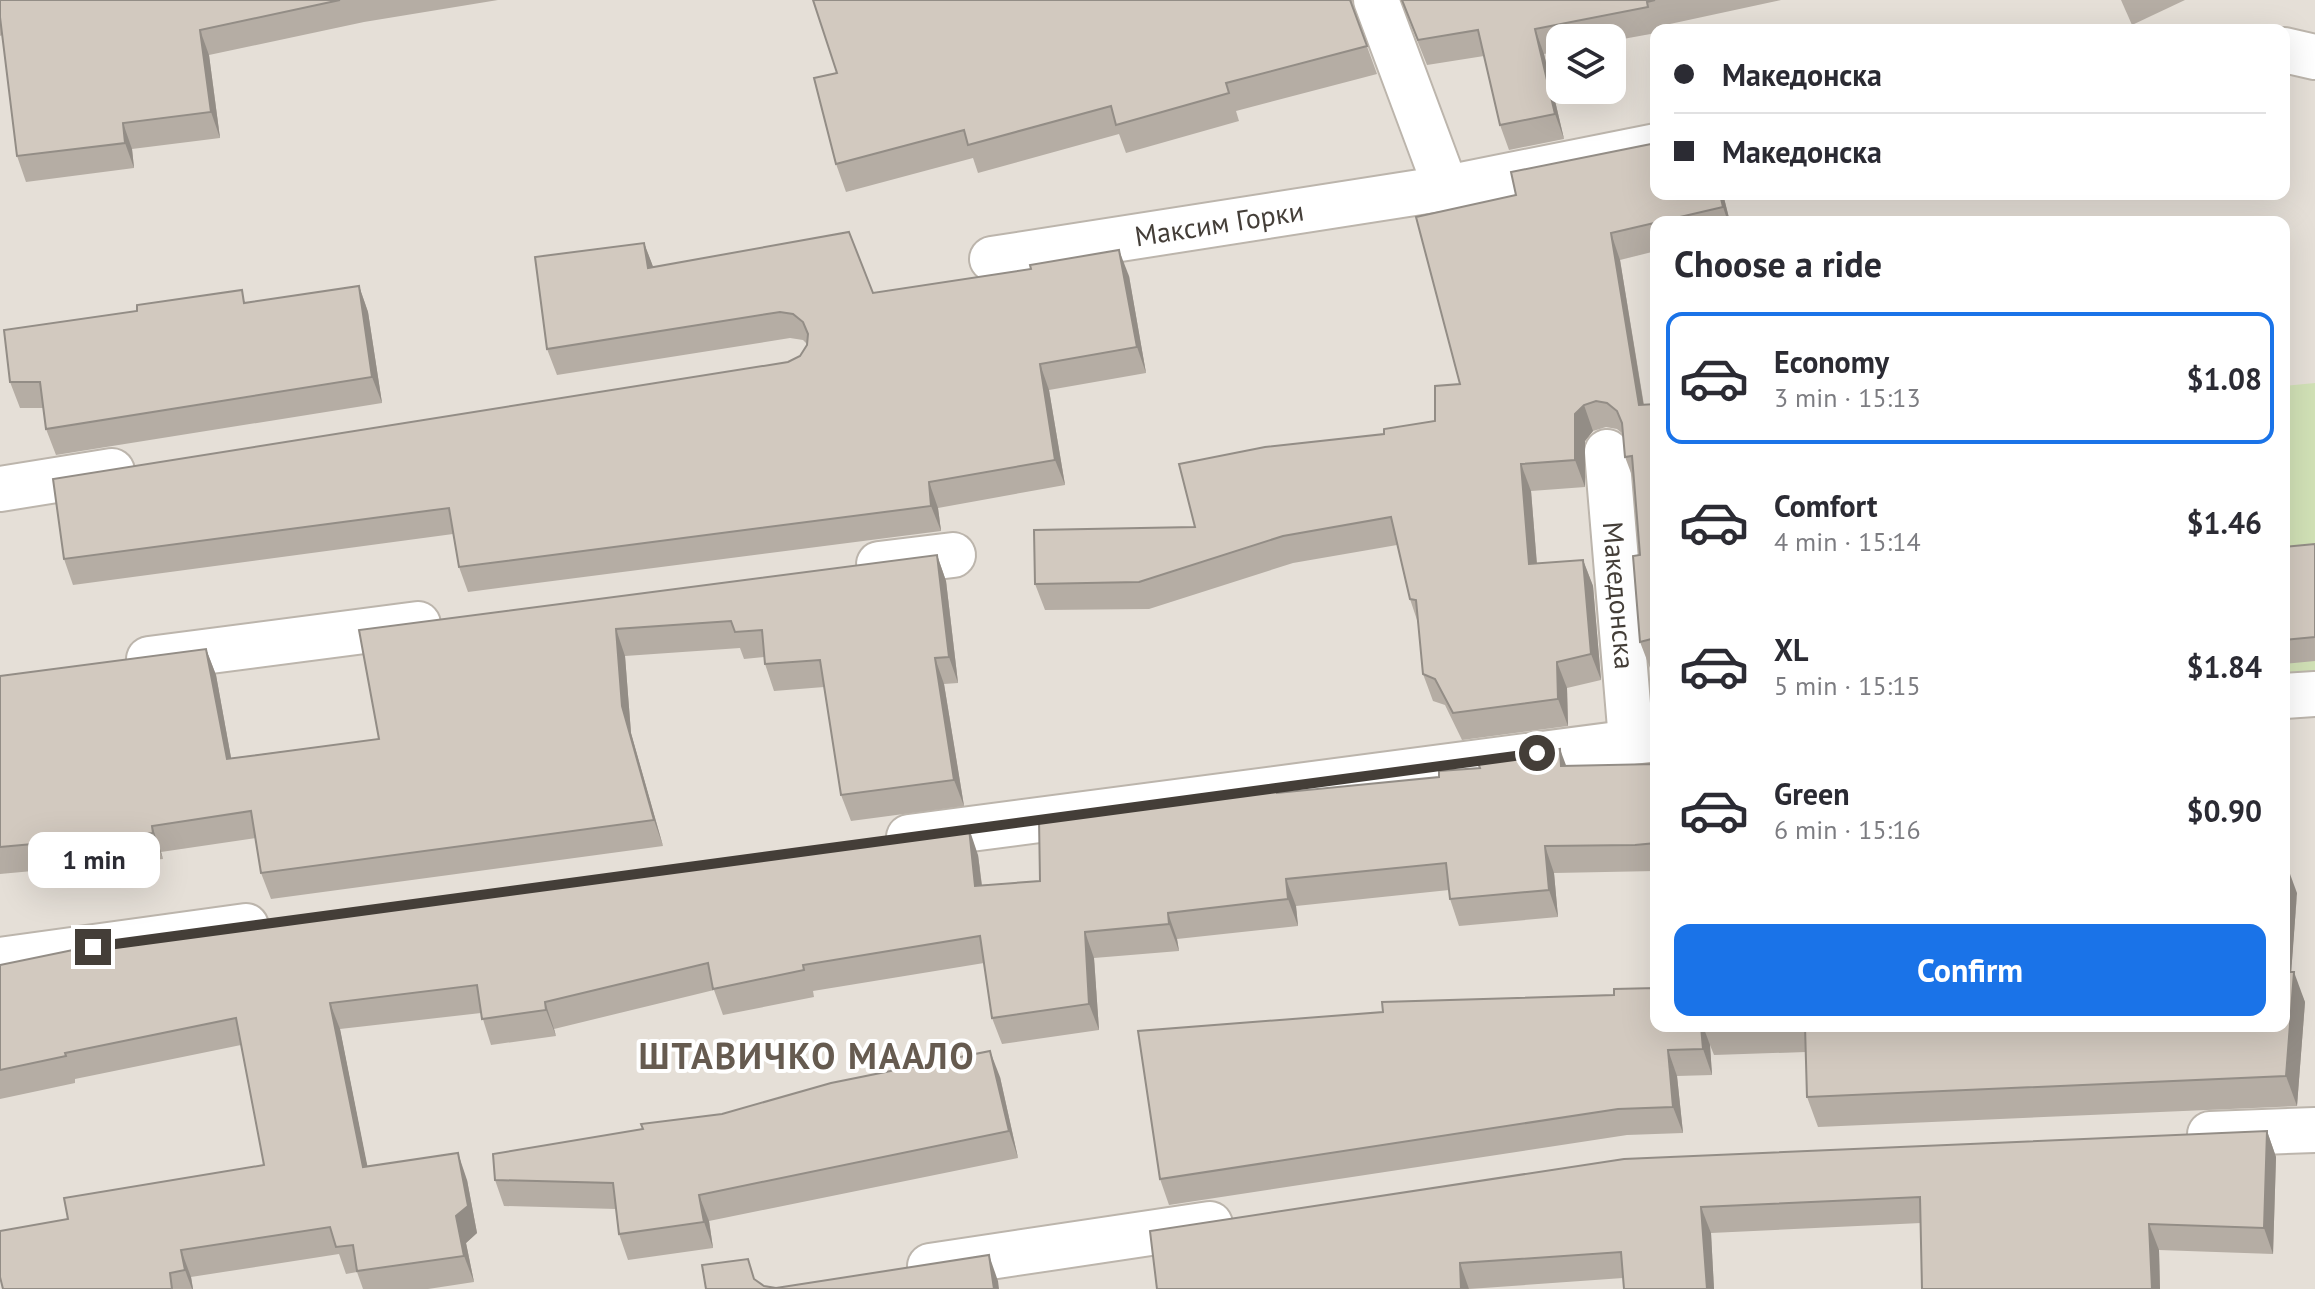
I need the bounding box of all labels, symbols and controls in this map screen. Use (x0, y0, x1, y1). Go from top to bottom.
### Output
map controls (1546, 24, 1626, 104)
button: layers (1546, 24, 1626, 104)
text: Македонска (1722, 55, 1882, 94)
text: Македонска (1722, 132, 1882, 171)
street label: Максим Горки (1132, 191, 1306, 254)
text: Choose a ride (1674, 240, 1882, 287)
icon: car (1678, 342, 1750, 414)
text: Economy (1774, 342, 1889, 381)
text: $1.08 (2187, 359, 2262, 398)
text: 3 min · 15:13 (1774, 381, 1921, 414)
icon: car (1678, 486, 1750, 558)
text: Comfort (1774, 486, 1877, 525)
text: $1.46 (2187, 503, 2262, 542)
street label: Македонска (1595, 520, 1644, 671)
text: 4 min · 15:14 (1774, 525, 1921, 558)
icon: car (1678, 630, 1750, 702)
text: XL (1774, 630, 1808, 669)
text: $1.84 (2187, 647, 2262, 686)
text: 5 min · 15:15 (1774, 669, 1921, 702)
route start (1519, 735, 1555, 771)
icon: car (1678, 774, 1750, 846)
text: Green (1774, 774, 1849, 813)
text: $0.90 (2187, 791, 2262, 830)
text: 6 min · 15:16 (1774, 813, 1921, 846)
callout: 1 min (27, 831, 159, 887)
text: 1 min (62, 843, 126, 876)
button: Confirm (1674, 924, 2266, 1016)
route end (75, 929, 111, 965)
district label: ШТАВИЧКО МААЛО (638, 1032, 976, 1079)

